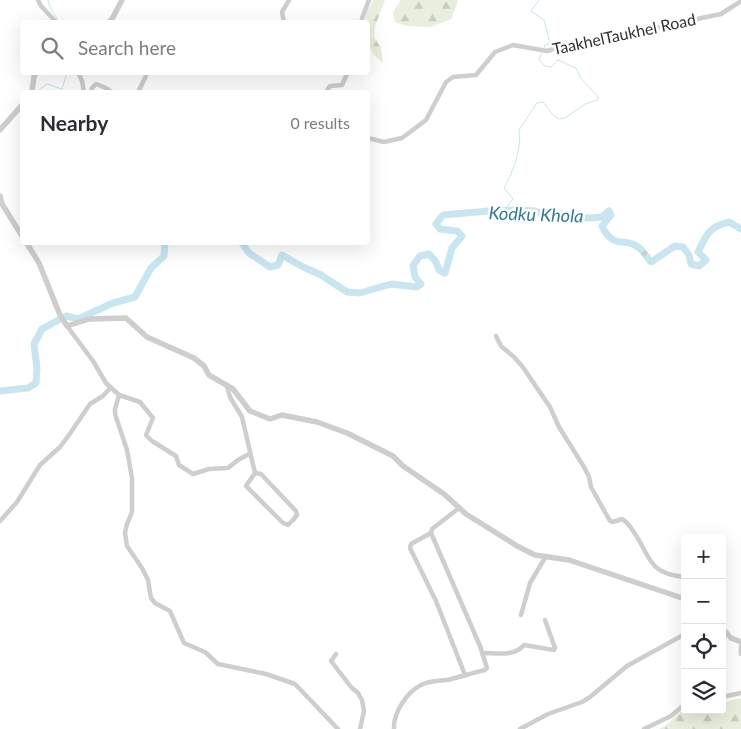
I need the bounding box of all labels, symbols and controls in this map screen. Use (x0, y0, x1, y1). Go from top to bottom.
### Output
street label: TaakhelTaukhel Road (551, 9, 697, 58)
search box (20, 20, 370, 75)
icon: search (38, 34, 66, 62)
text: Search here (78, 36, 176, 59)
text: Nearby (40, 110, 108, 135)
text: 0 results (290, 113, 350, 132)
water label: Kodku Khola (488, 201, 584, 227)
map controls (681, 534, 726, 714)
button: + (681, 534, 726, 579)
button: − (681, 579, 726, 624)
button: locate (681, 624, 726, 669)
button: layers (681, 669, 726, 714)

